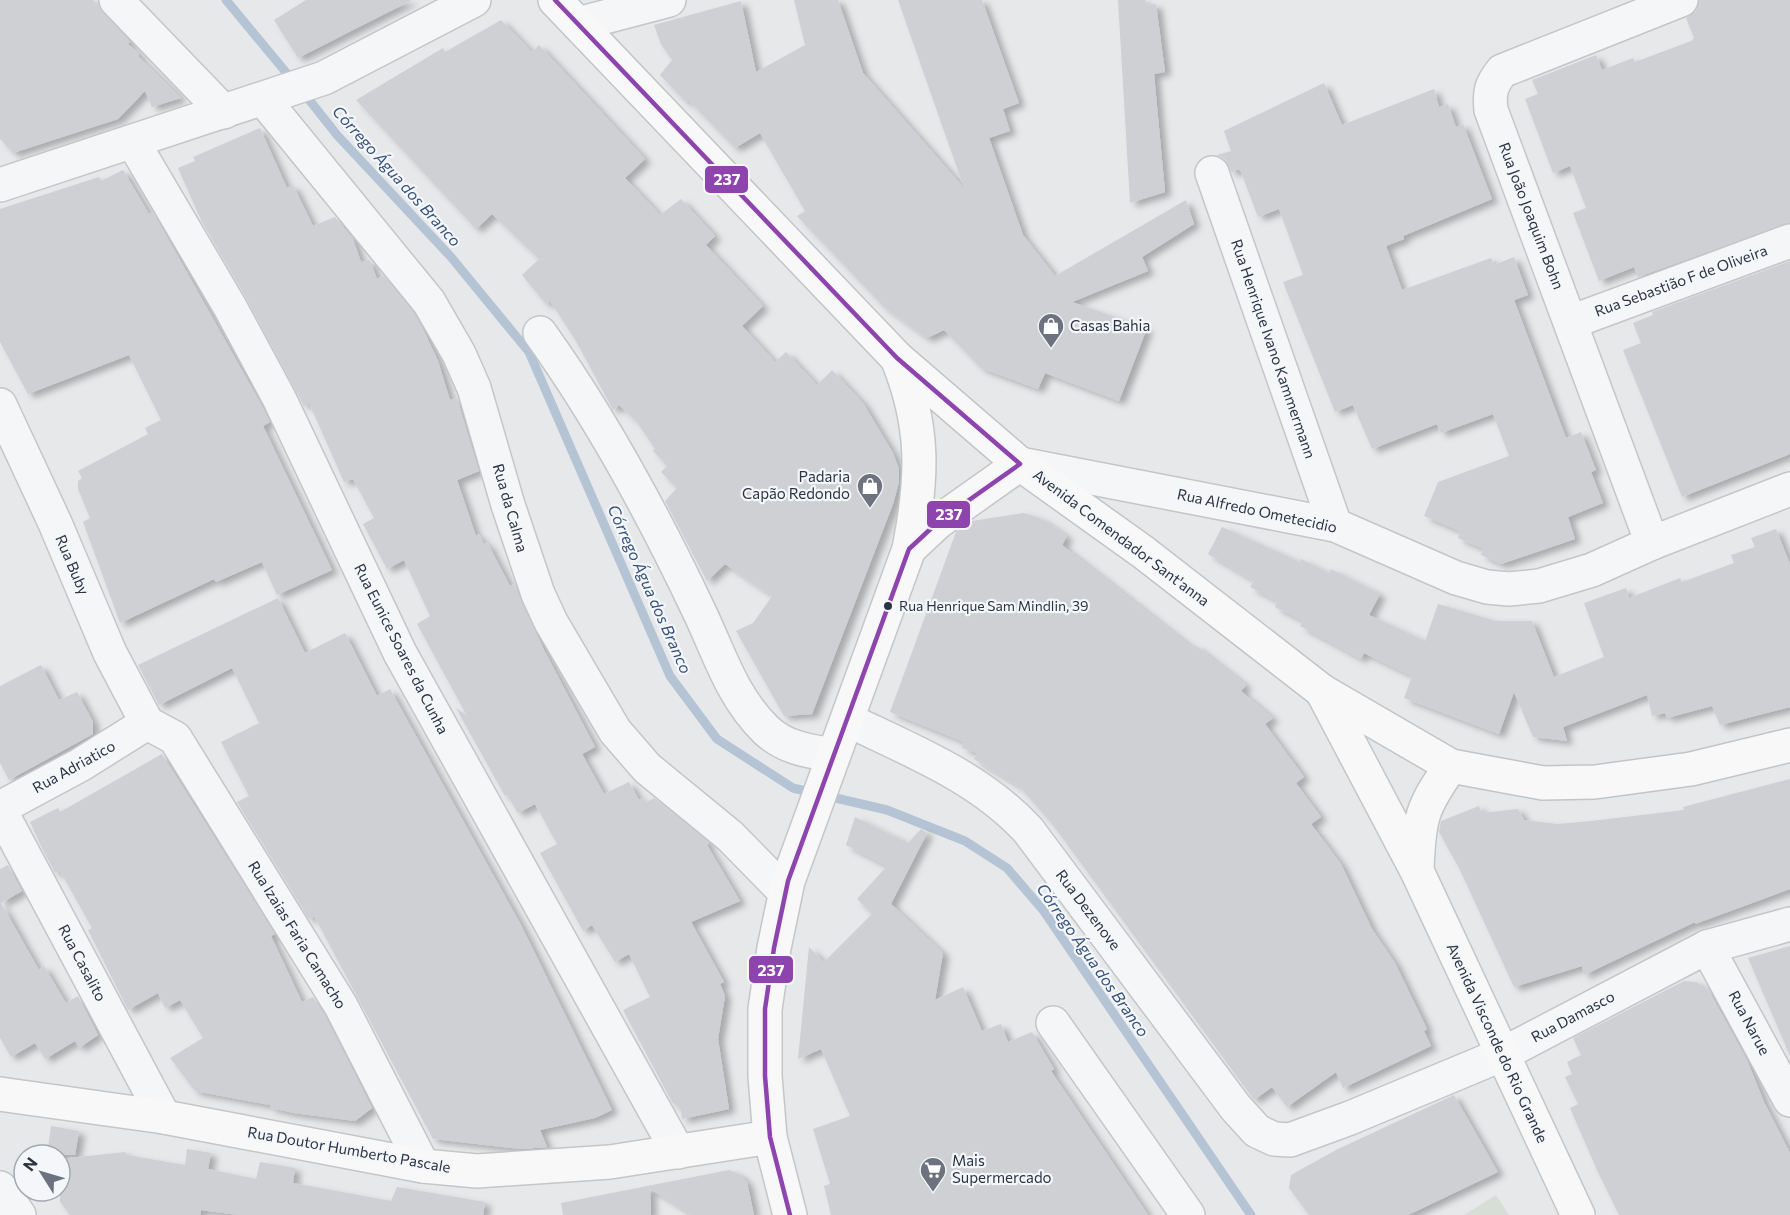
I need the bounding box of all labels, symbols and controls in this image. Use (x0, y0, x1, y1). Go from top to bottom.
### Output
water label: Córrego Água dos Branco (329, 101, 466, 250)
street label: Rua João Joaquim Bohn (1496, 140, 1568, 292)
line badge: 237 (704, 165, 749, 194)
text: 237 (713, 169, 741, 188)
street label: Rua Henrique Ivano Kammermann (1228, 237, 1320, 461)
street label: Rua Sebastião F de Oliveira (1592, 240, 1770, 320)
shop icon: Casas Bahia (1036, 311, 1066, 349)
place label: Casas Bahia (1070, 316, 1150, 334)
street label: Rua da Calma (490, 461, 532, 554)
street label: Avenida Comendador Sant'anna (1030, 465, 1213, 609)
place label: Padaria Capão Redondo (742, 467, 850, 502)
shop icon: Padaria Capão Redondo (855, 471, 885, 509)
street label: Rua Alfredo Ometecidio (1176, 484, 1339, 536)
line badge: 237 (926, 500, 971, 529)
water label: Córrego Água dos Branco (605, 501, 696, 676)
text: 237 (935, 504, 963, 523)
street label: Rua Buby (52, 532, 94, 598)
street label: Rua Eunice Soares da Cunha (351, 560, 453, 737)
place label: Rua Henrique Sam Mindlin, 39 (899, 597, 1088, 614)
marker: Rua Henrique Sam Mindlin, 39 (882, 600, 894, 612)
street label: Rua Adriatico (29, 736, 118, 796)
street label: Rua Izaias Faria Camacho (245, 857, 351, 1012)
street label: Rua Dezenove (1053, 866, 1125, 953)
water label: Córrego Água dos Branco (1033, 879, 1154, 1040)
street label: Rua Casalito (55, 921, 111, 1004)
street label: Avenida Visconde do Rio Grande (1444, 940, 1552, 1145)
line badge: 237 (748, 955, 794, 984)
text: 237 (757, 960, 785, 979)
street label: Rua Damasco (1528, 987, 1617, 1046)
street label: Rua Narue (1725, 987, 1774, 1058)
street label: Rua Doutor Humberto Pascale (246, 1122, 452, 1176)
north arrow (12, 1143, 72, 1203)
place label: Mais Supermercado (952, 1151, 1052, 1186)
text: N (18, 1153, 41, 1174)
supermarket icon: Mais Supermercado (918, 1155, 948, 1193)

